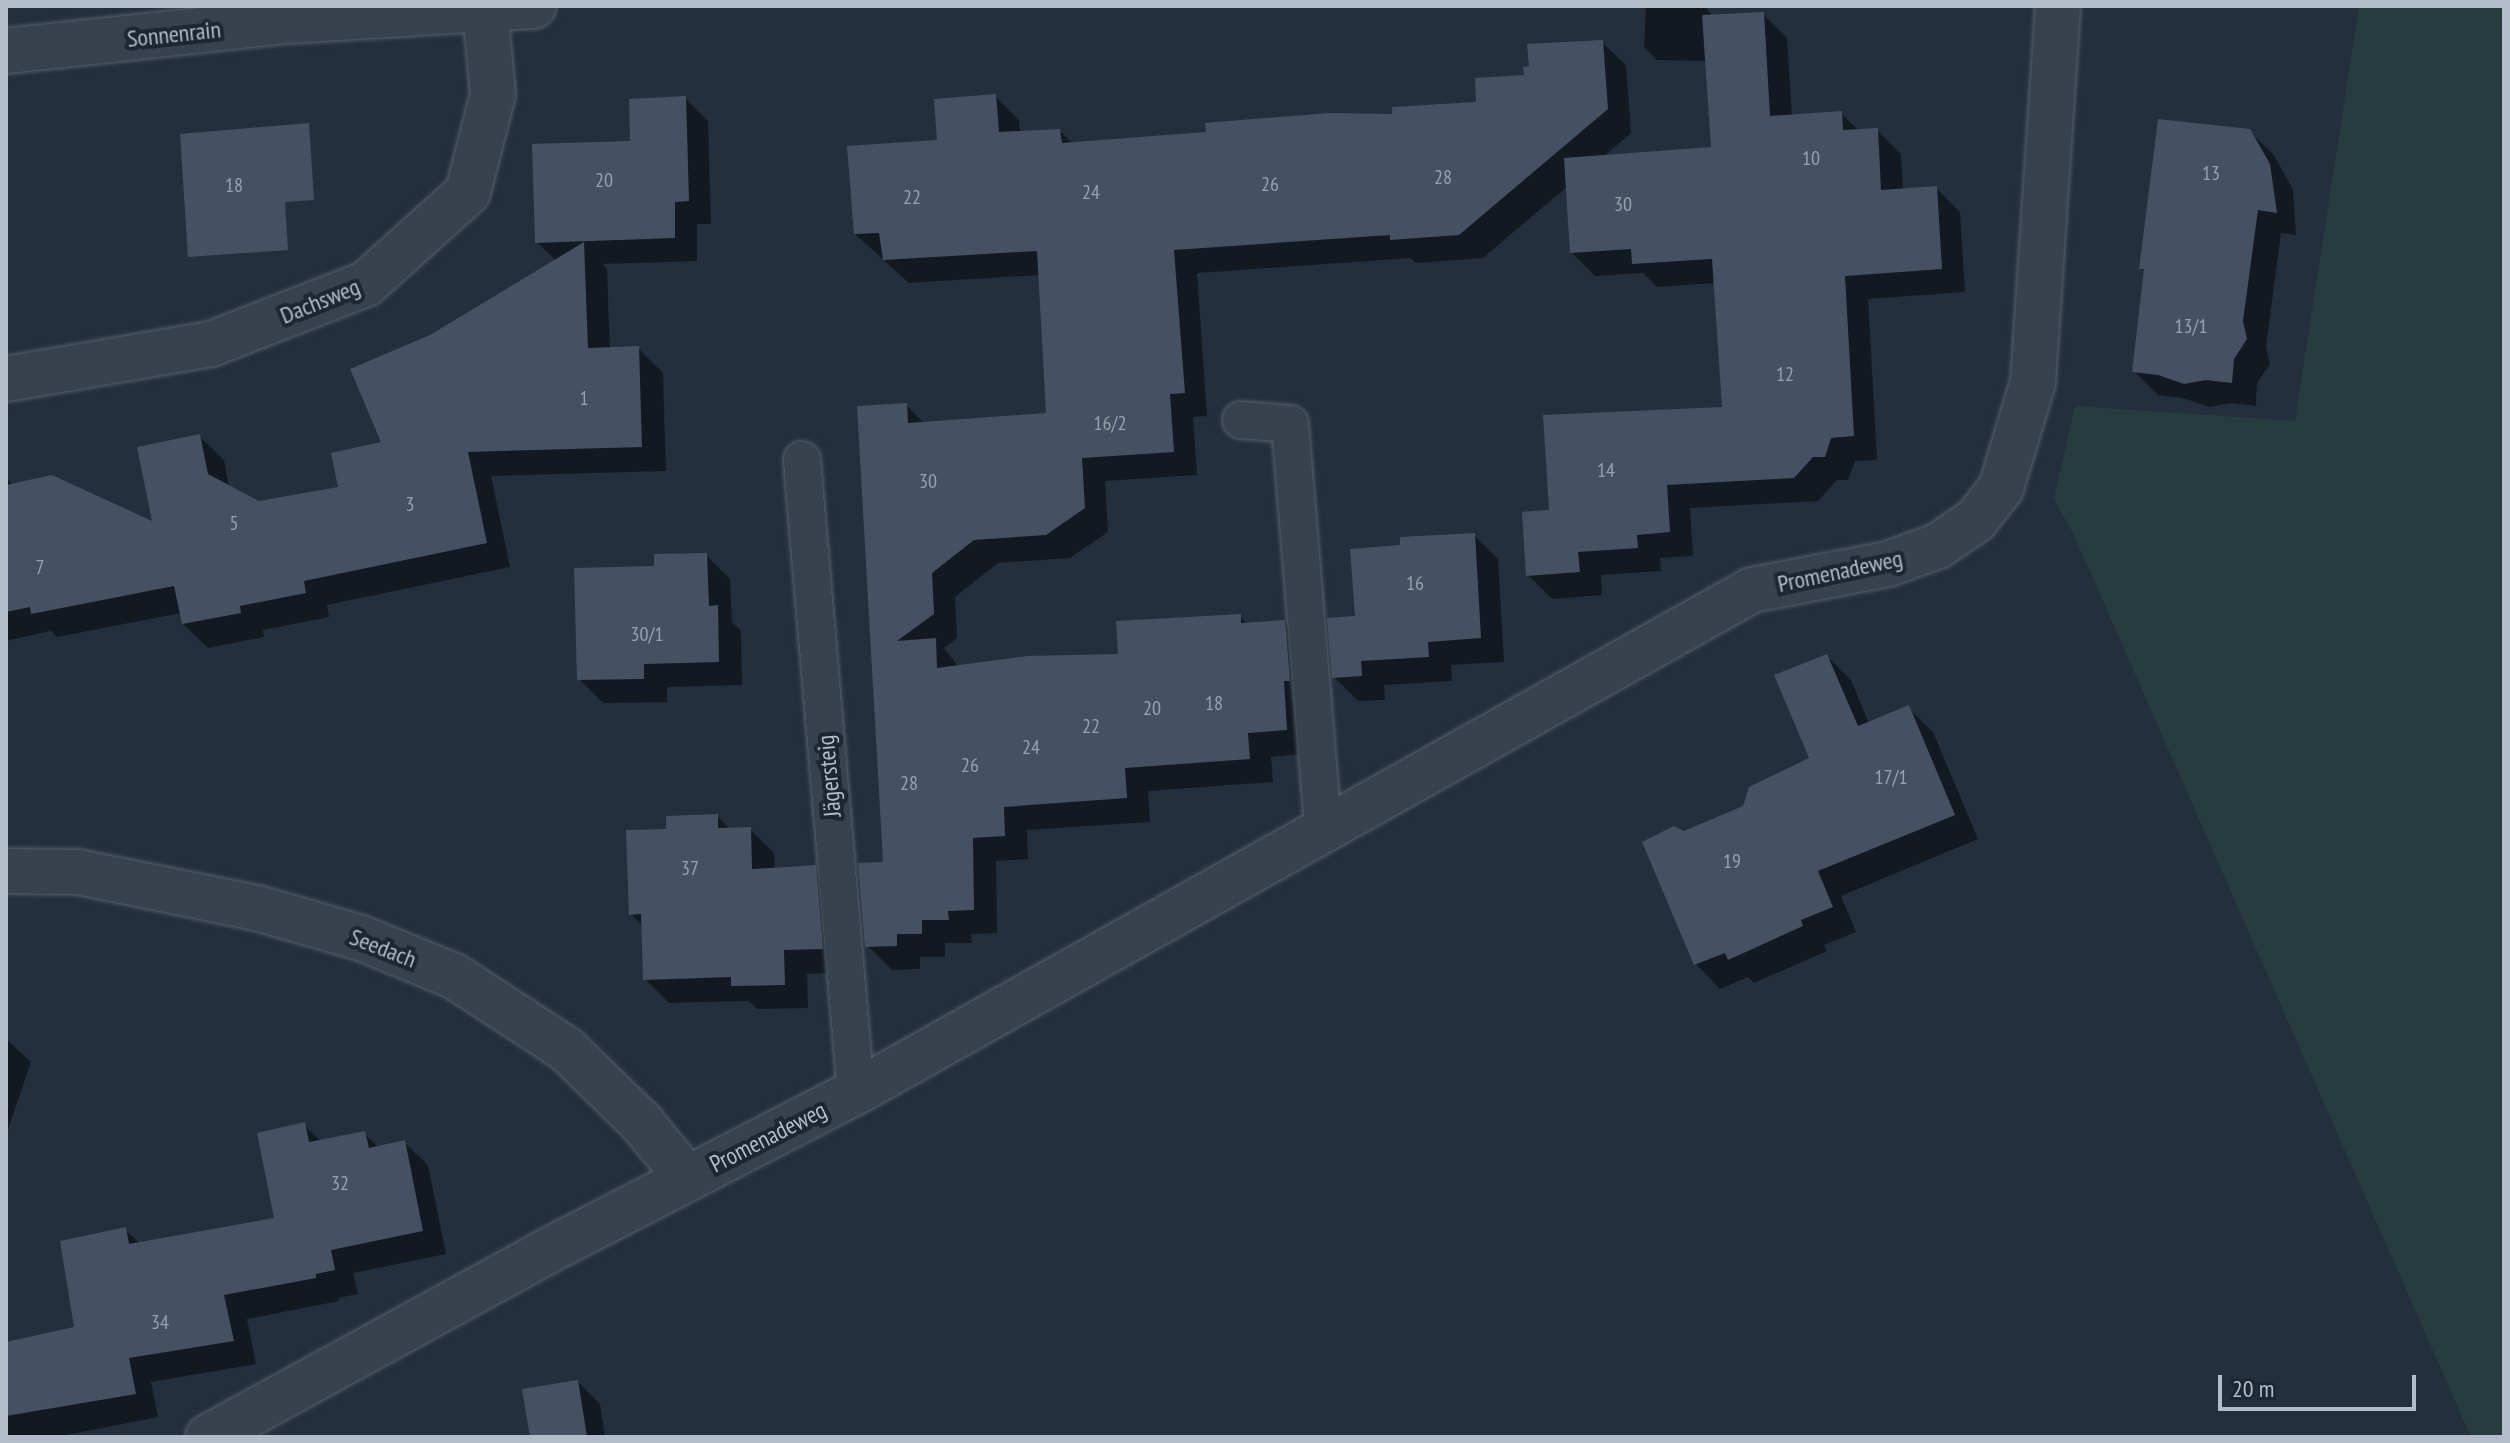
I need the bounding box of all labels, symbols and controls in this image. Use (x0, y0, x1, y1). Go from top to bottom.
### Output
street label: Sonnenrain (126, 15, 222, 53)
house number: 10 (1802, 146, 1820, 170)
house number: 13 (2202, 161, 2220, 185)
house number: 28 (1434, 165, 1452, 189)
house number: 20 (595, 168, 613, 192)
house number: 26 (1261, 172, 1279, 196)
house number: 18 (225, 173, 243, 197)
house number: 24 (1082, 180, 1100, 204)
house number: 22 (903, 185, 921, 209)
house number: 30 (1614, 192, 1632, 216)
street label: Dachsweg (276, 272, 364, 330)
house number: 13/1 (2175, 314, 2207, 338)
house number: 12 (1776, 362, 1794, 386)
house number: 1 (580, 386, 588, 410)
house number: 16/2 (1094, 411, 1126, 435)
house number: 14 (1597, 458, 1615, 482)
house number: 30 (919, 469, 937, 493)
house number: 3 (406, 492, 414, 516)
house number: 5 (230, 511, 238, 535)
street label: Promenadeweg (1775, 544, 1905, 598)
house number: 7 (36, 555, 44, 579)
house number: 16 (1406, 571, 1424, 595)
house number: 30/1 (631, 622, 663, 646)
house number: 18 (1205, 691, 1223, 715)
house number: 20 (1143, 696, 1161, 720)
house number: 22 (1082, 714, 1100, 738)
street label: Jägersteig (811, 734, 847, 818)
house number: 24 (1022, 735, 1040, 759)
house number: 26 (961, 753, 979, 777)
house number: 17/1 (1875, 765, 1907, 789)
house number: 28 (900, 771, 918, 795)
house number: 19 (1723, 849, 1741, 873)
house number: 37 (681, 856, 699, 880)
street label: Seedach (346, 922, 420, 974)
street label: Promenadeweg (705, 1095, 831, 1179)
house number: 32 (331, 1171, 349, 1195)
house number: 34 (151, 1310, 169, 1334)
scale bar (2222, 1359, 2420, 1409)
text: 20 m (2232, 1373, 2274, 1404)

